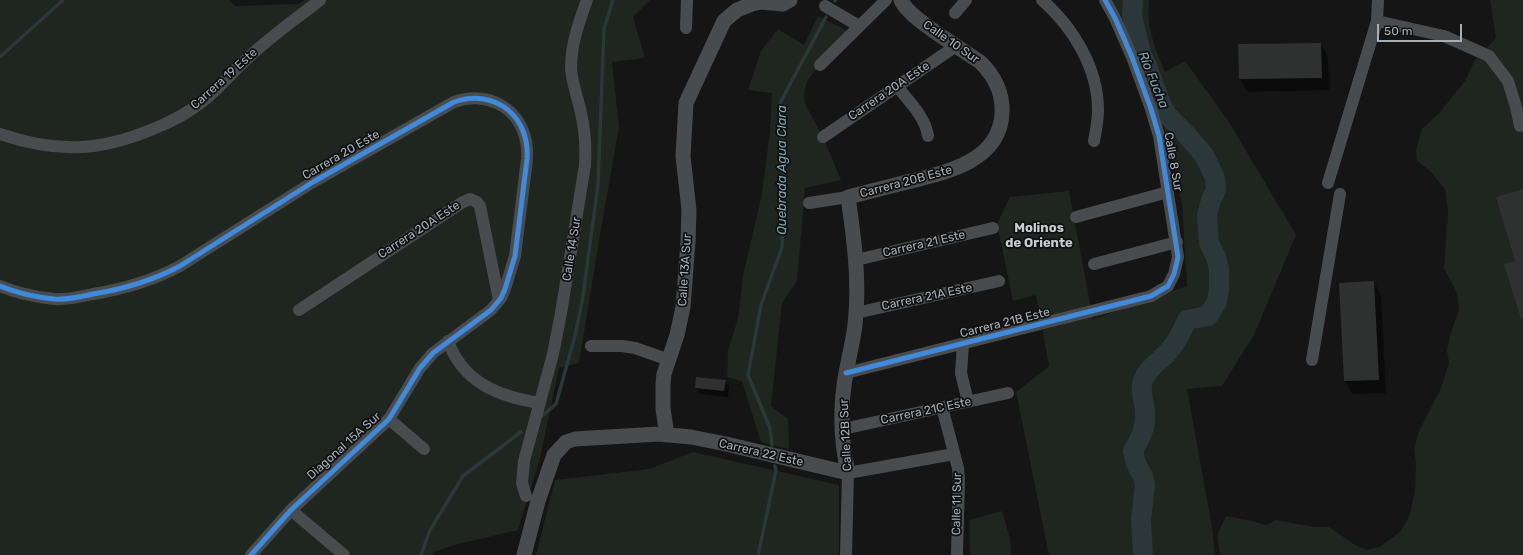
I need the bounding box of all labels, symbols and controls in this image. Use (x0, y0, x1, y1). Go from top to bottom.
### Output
scale bar (1379, 16, 1464, 42)
street label: Calle 10 Sur (920, 17, 982, 67)
text: 50 m (1384, 24, 1412, 38)
street label: Carrera 19 Este (188, 45, 260, 113)
water label: Río Fucha (1134, 49, 1172, 111)
street label: Carrera 20A Este (846, 59, 932, 123)
water label: Quebrada Agua Clara (774, 105, 790, 235)
street label: Carrera 20 Este (300, 127, 382, 183)
street label: Calle 8 Sur (1161, 131, 1185, 193)
street label: Carrera 20B Este (858, 163, 954, 201)
street label: Carrera 20A Este (375, 198, 463, 262)
street label: Calle 14 Sur (560, 216, 584, 282)
district label: Molinos de Oriente (1005, 220, 1073, 251)
street label: Carrera 21 Este (881, 228, 967, 260)
street label: Calle 13A Sur (675, 233, 695, 307)
street label: Carrera 21A Este (880, 280, 974, 314)
street label: Carrera 21B Este (958, 305, 1052, 341)
street label: Carrera 21C Este (879, 394, 973, 428)
street label: Calle 12B Sur (837, 398, 855, 472)
street label: Diagonal 15A Sur (304, 409, 384, 483)
street label: Carrera 22 Este (717, 436, 805, 470)
street label: Calle 11 Sur (949, 473, 965, 535)

